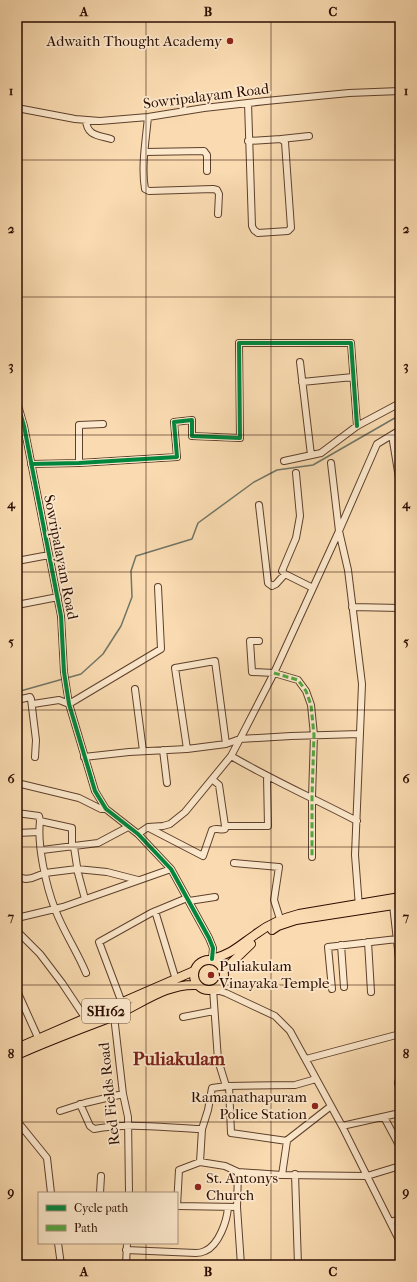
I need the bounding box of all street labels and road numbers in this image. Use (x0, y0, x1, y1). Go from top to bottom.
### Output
street label: Sowripalayam Road (142, 79, 271, 113)
street label: Sowripalayam Road (40, 493, 82, 622)
road number: SH162 (82, 999, 130, 1023)
street label: Red Fields Road (95, 1041, 123, 1146)

